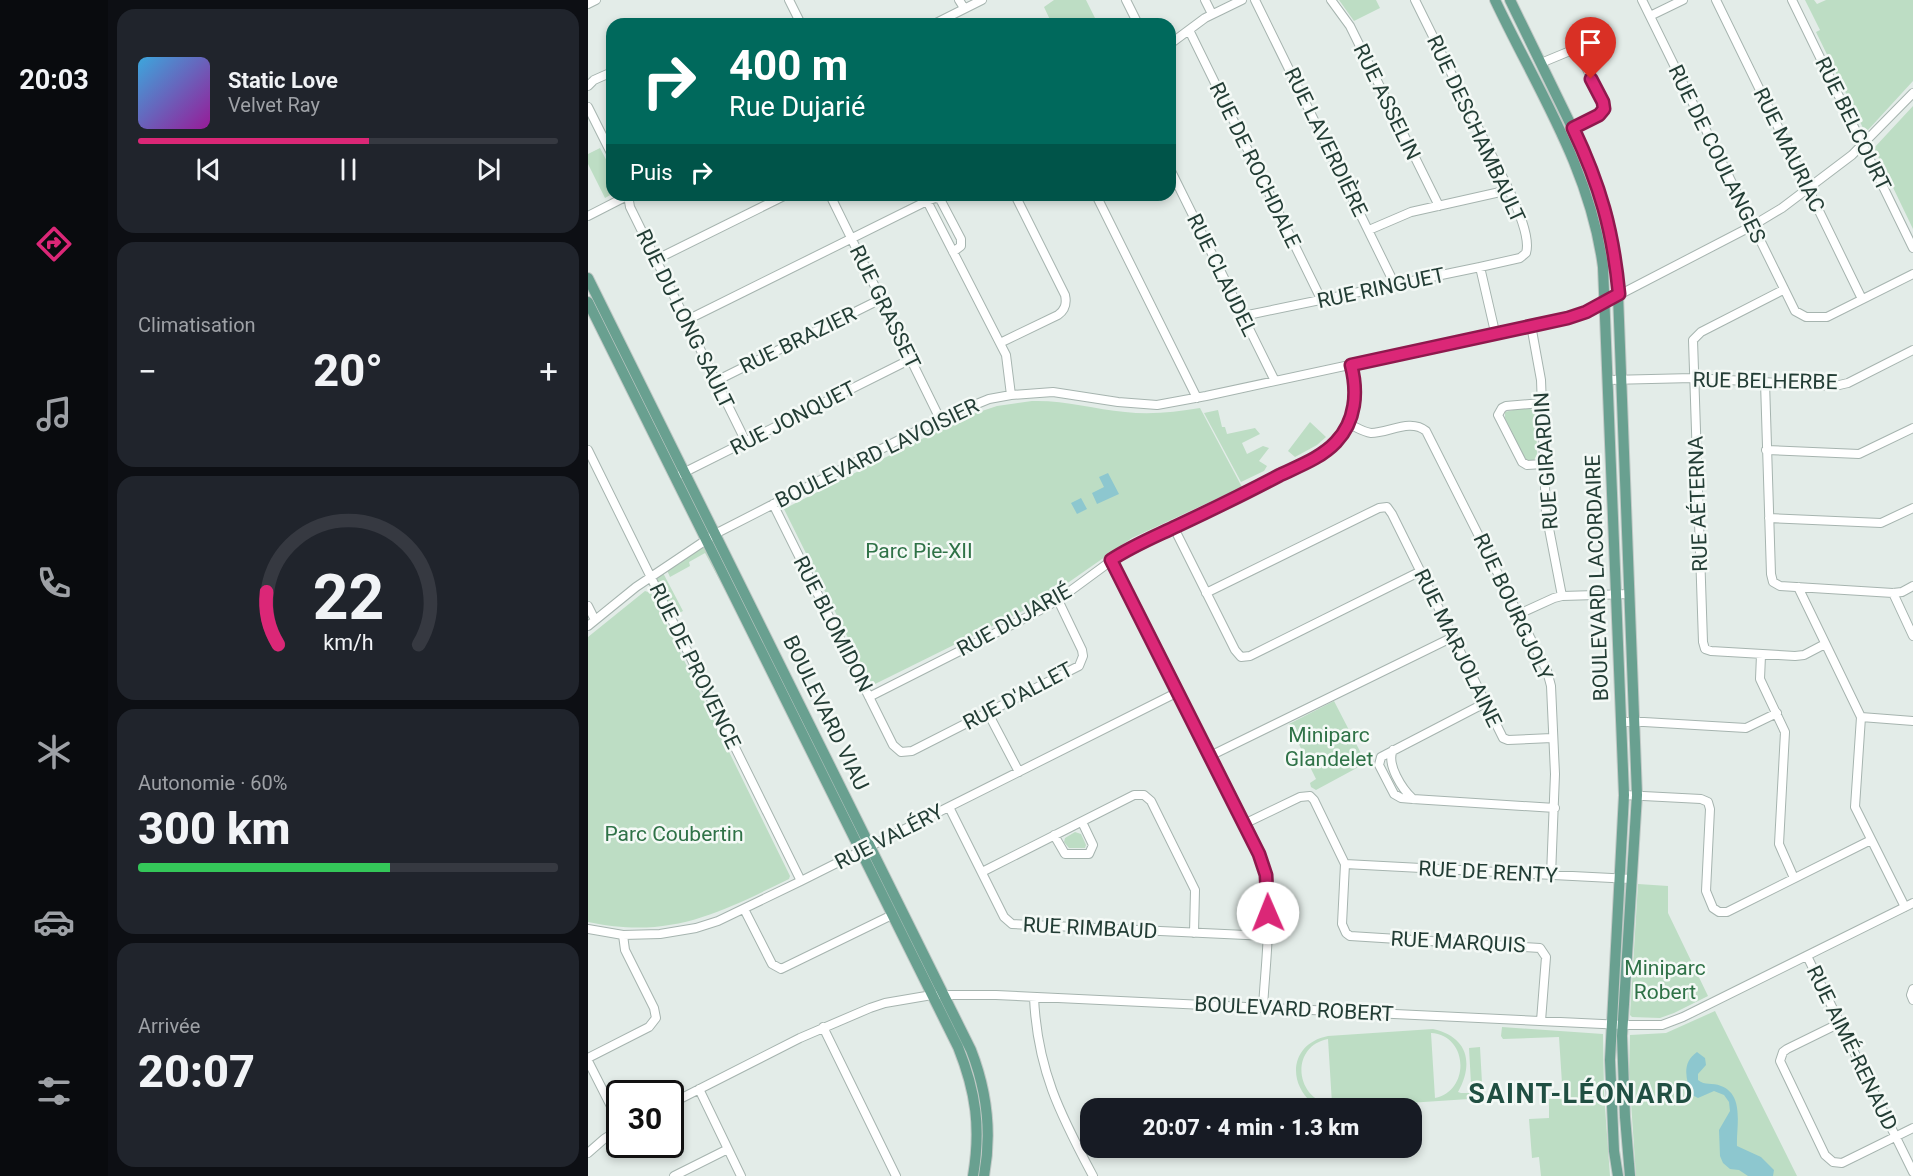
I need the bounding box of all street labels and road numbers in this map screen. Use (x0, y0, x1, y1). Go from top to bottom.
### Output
street label: RUE DESCHAMBAULT (1422, 31, 1530, 227)
street label: RUE ASSELIN (1349, 40, 1425, 164)
street label: RUE BELCOURT (1810, 53, 1896, 195)
street label: RUE DE COULANGES (1663, 61, 1771, 247)
street label: RUE LAVERDIÈRE (1280, 64, 1372, 220)
street label: RUE DE ROCHDALE (1205, 78, 1306, 252)
street label: RUE MAURIAC (1749, 84, 1829, 216)
street label: RUE CLAUDEL (1182, 210, 1262, 340)
street label: RUE DU LONG SAULT (631, 225, 739, 413)
street label: RUE GRASSET (845, 241, 925, 373)
street label: RUE RINGUET (1315, 263, 1447, 313)
street label: RUE BRAZIER (736, 301, 860, 379)
street label: RUE BELHERBE (1692, 368, 1838, 394)
street label: RUE JONQUET (726, 376, 860, 460)
street label: RUE GIRARDIN (1529, 391, 1563, 531)
street label: BOULEVARD LAVOISIER (771, 393, 983, 513)
street label: RUE AÉTERNA (1684, 435, 1712, 572)
street label: BOULEVARD LACORDAIRE (1581, 454, 1613, 702)
street label: RUE BOURGJOLY (1468, 530, 1558, 685)
street label: RUE BLOMIDON (788, 552, 878, 696)
street label: RUE MARJOLAINE (1409, 565, 1507, 731)
street label: RUE DE PROVENCE (645, 579, 745, 753)
street label: RUE DUJARIÉ (953, 579, 1075, 661)
street label: BOULEVARD VIAU (778, 632, 874, 794)
street label: RUE D'ALLET (959, 657, 1077, 735)
street label: RUE VALÉRY (831, 799, 947, 875)
street label: RUE DE RENTY (1418, 856, 1559, 888)
street label: RUE RIMBAUD (1022, 912, 1158, 944)
street label: RUE MARQUIS (1390, 926, 1526, 958)
street label: RUE AIMÉ-RENAUD (1802, 962, 1902, 1134)
street label: BOULEVARD ROBERT (1194, 992, 1395, 1026)

